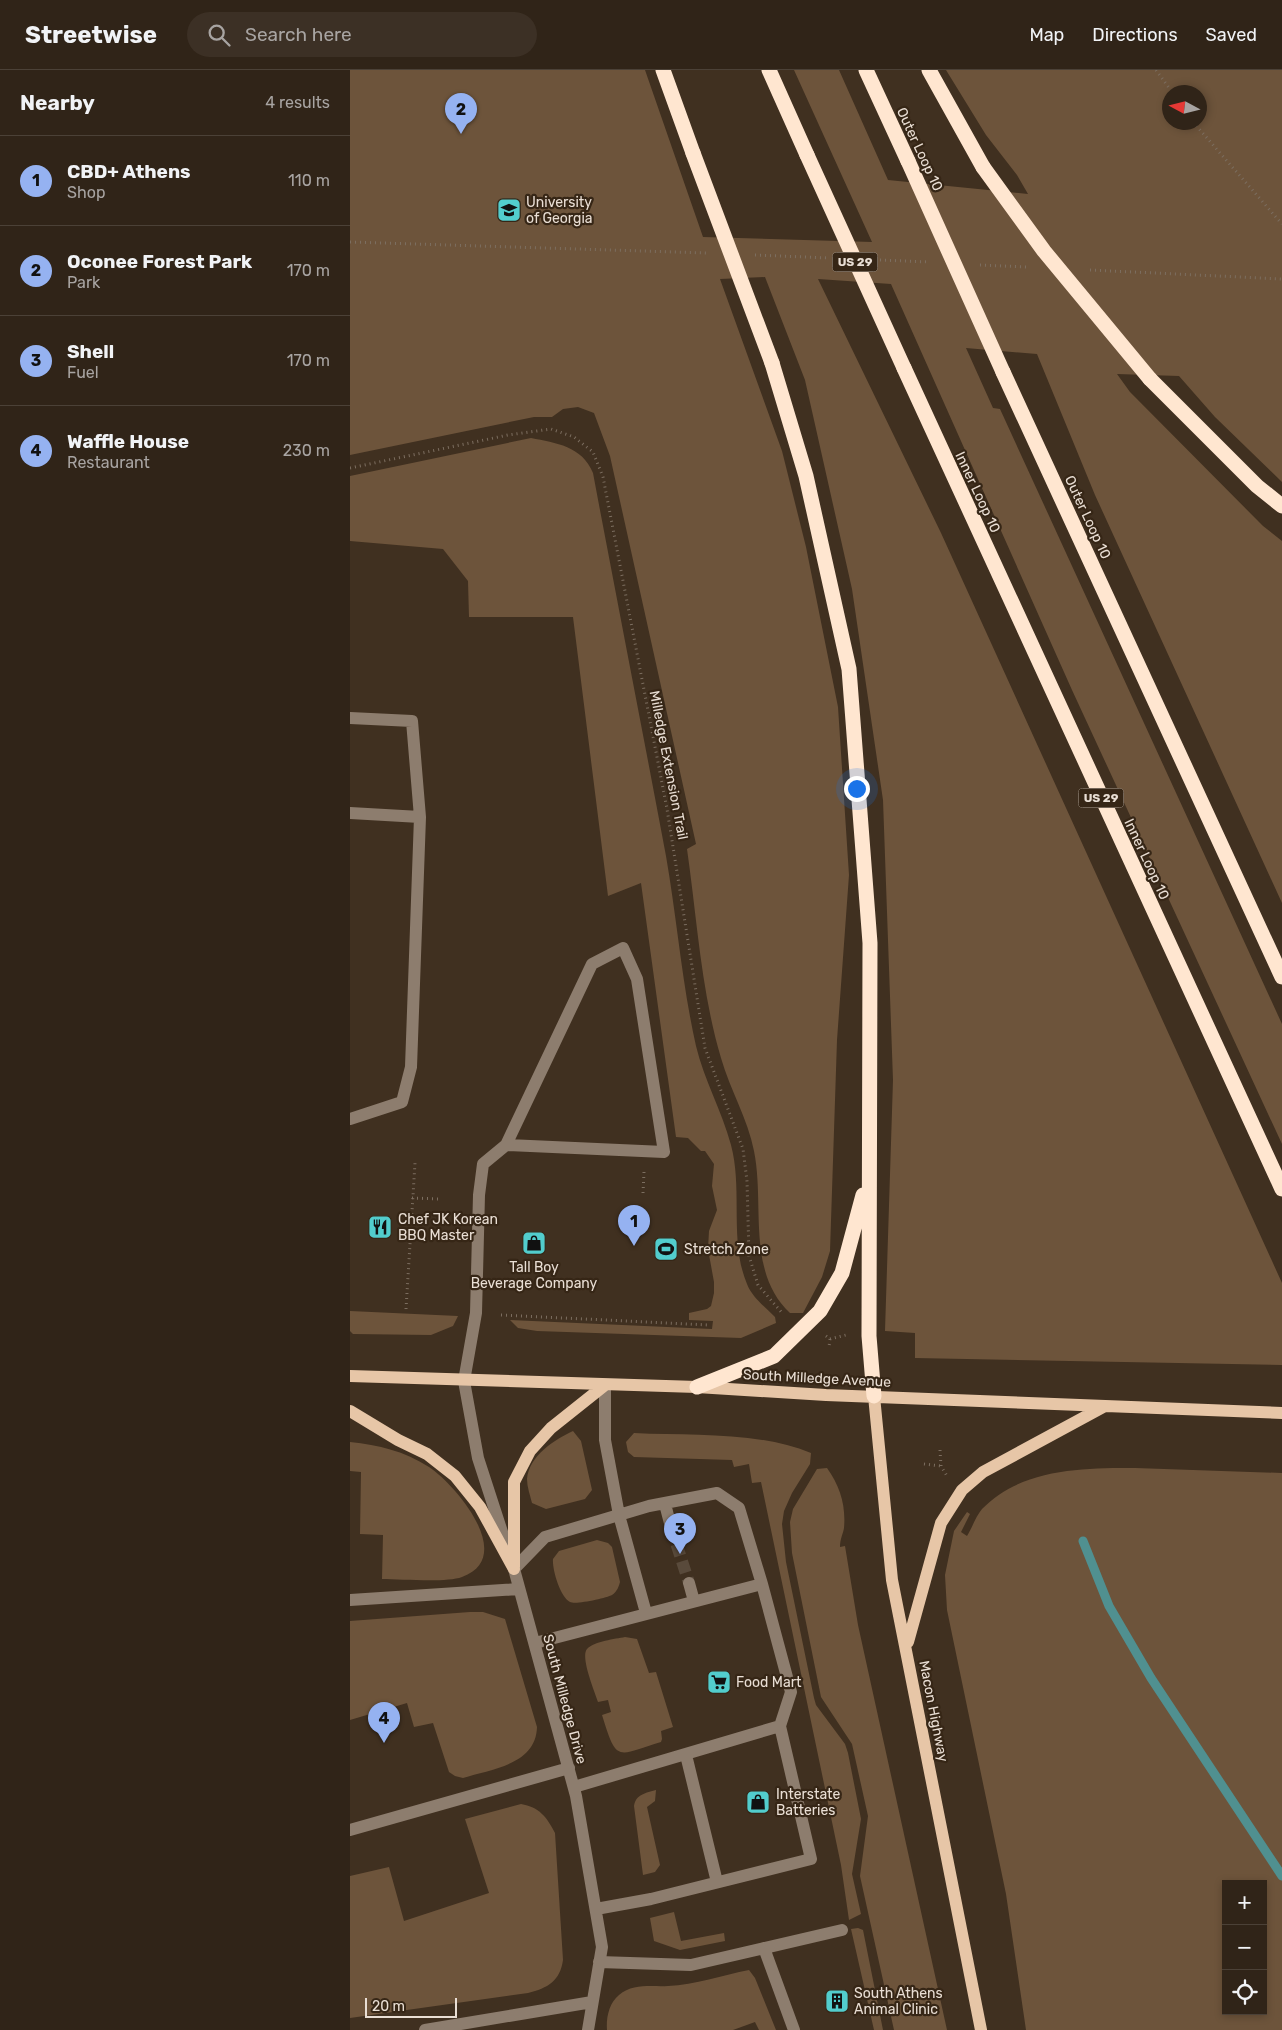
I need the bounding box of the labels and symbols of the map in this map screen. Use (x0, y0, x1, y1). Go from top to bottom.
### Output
north arrow (1162, 85, 1207, 130)
pin: 2 (445, 93, 477, 134)
street label: Outer Loop 10 (893, 105, 946, 194)
place label: University of Georgia (526, 194, 593, 227)
school or university icon: University of Georgia (496, 197, 522, 223)
road number: US 29 (832, 252, 878, 272)
street label: Inner Loop 10 (951, 449, 1004, 536)
street label: Outer Loop 10 (1061, 473, 1114, 562)
street label: Milledge Extension Trail (646, 689, 691, 841)
your location (844, 776, 870, 802)
road number: US 29 (1078, 788, 1124, 808)
street label: Inner Loop 10 (1120, 816, 1173, 903)
pin: 1 (618, 1205, 650, 1246)
place label: Chef JK Korean BBQ Master (398, 1211, 498, 1244)
restaurant icon: Chef JK Korean BBQ Master (367, 1214, 393, 1240)
shop icon: Tall Boy Beverage Company (521, 1230, 547, 1256)
sports icon: Stretch Zone (653, 1236, 679, 1262)
place label: Stretch Zone (684, 1241, 769, 1258)
place label: Tall Boy Beverage Company (471, 1259, 598, 1292)
street label: South Milledge Avenue (742, 1366, 892, 1391)
pin: 3 (664, 1513, 696, 1554)
street label: South Milledge Drive (539, 1632, 590, 1766)
street label: Macon Highway (915, 1659, 952, 1764)
supermarket icon: Food Mart (706, 1669, 732, 1695)
place label: Food Mart (736, 1674, 802, 1691)
pin: 4 (368, 1702, 400, 1743)
place label: Interstate Batteries (776, 1786, 841, 1819)
shop icon: Interstate Batteries (745, 1789, 771, 1815)
place label: South Athens Animal Clinic (854, 1985, 943, 2018)
building icon: South Athens Animal Clinic (824, 1988, 850, 2014)
scale bar (365, 1995, 458, 2018)

